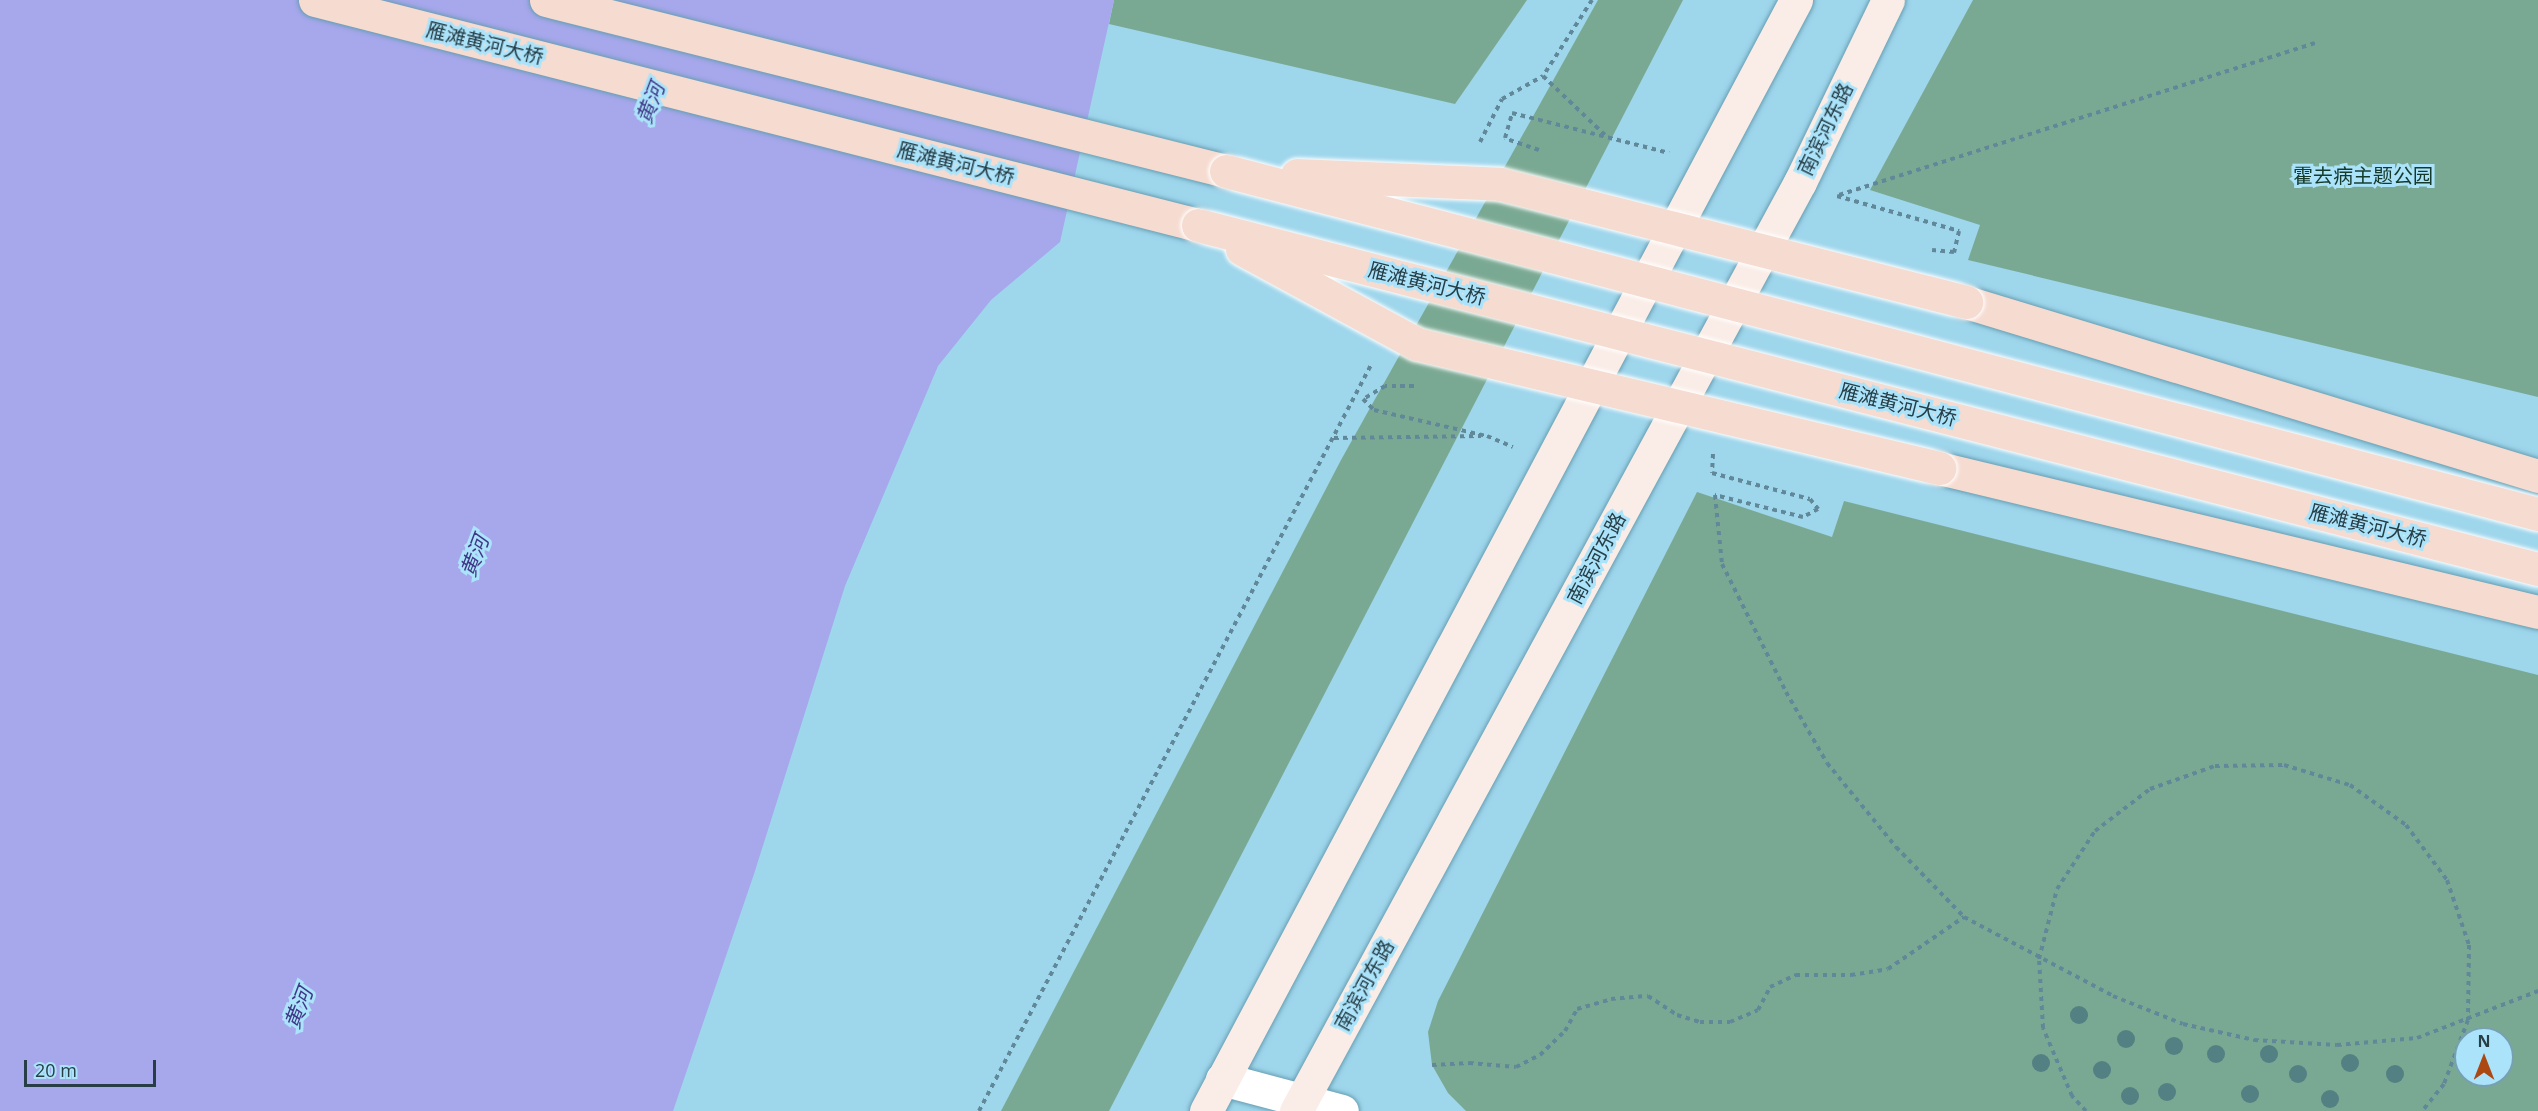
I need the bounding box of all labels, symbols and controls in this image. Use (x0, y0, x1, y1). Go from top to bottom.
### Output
street label: 雁滩黄河大桥 (424, 17, 546, 69)
water label: 黄河 (631, 79, 669, 127)
street label: 南滨河东路 (1792, 79, 1858, 179)
street label: 雁滩黄河大桥 (895, 137, 1017, 189)
park label: 霍去病主题公园 (2293, 163, 2433, 187)
street label: 雁滩黄河大桥 (1366, 257, 1488, 309)
street label: 雁滩黄河大桥 (1837, 378, 1959, 430)
street label: 雁滩黄河大桥 (2307, 499, 2429, 551)
street label: 南滨河东路 (1562, 508, 1630, 608)
water label: 黄河 (455, 532, 493, 580)
street label: 南滨河东路 (1329, 935, 1399, 1035)
water label: 黄河 (279, 984, 317, 1032)
north arrow (2454, 1027, 2514, 1087)
text: N (2477, 1030, 2491, 1052)
scale bar (27, 1048, 159, 1086)
text: 20 m (35, 1058, 77, 1082)

